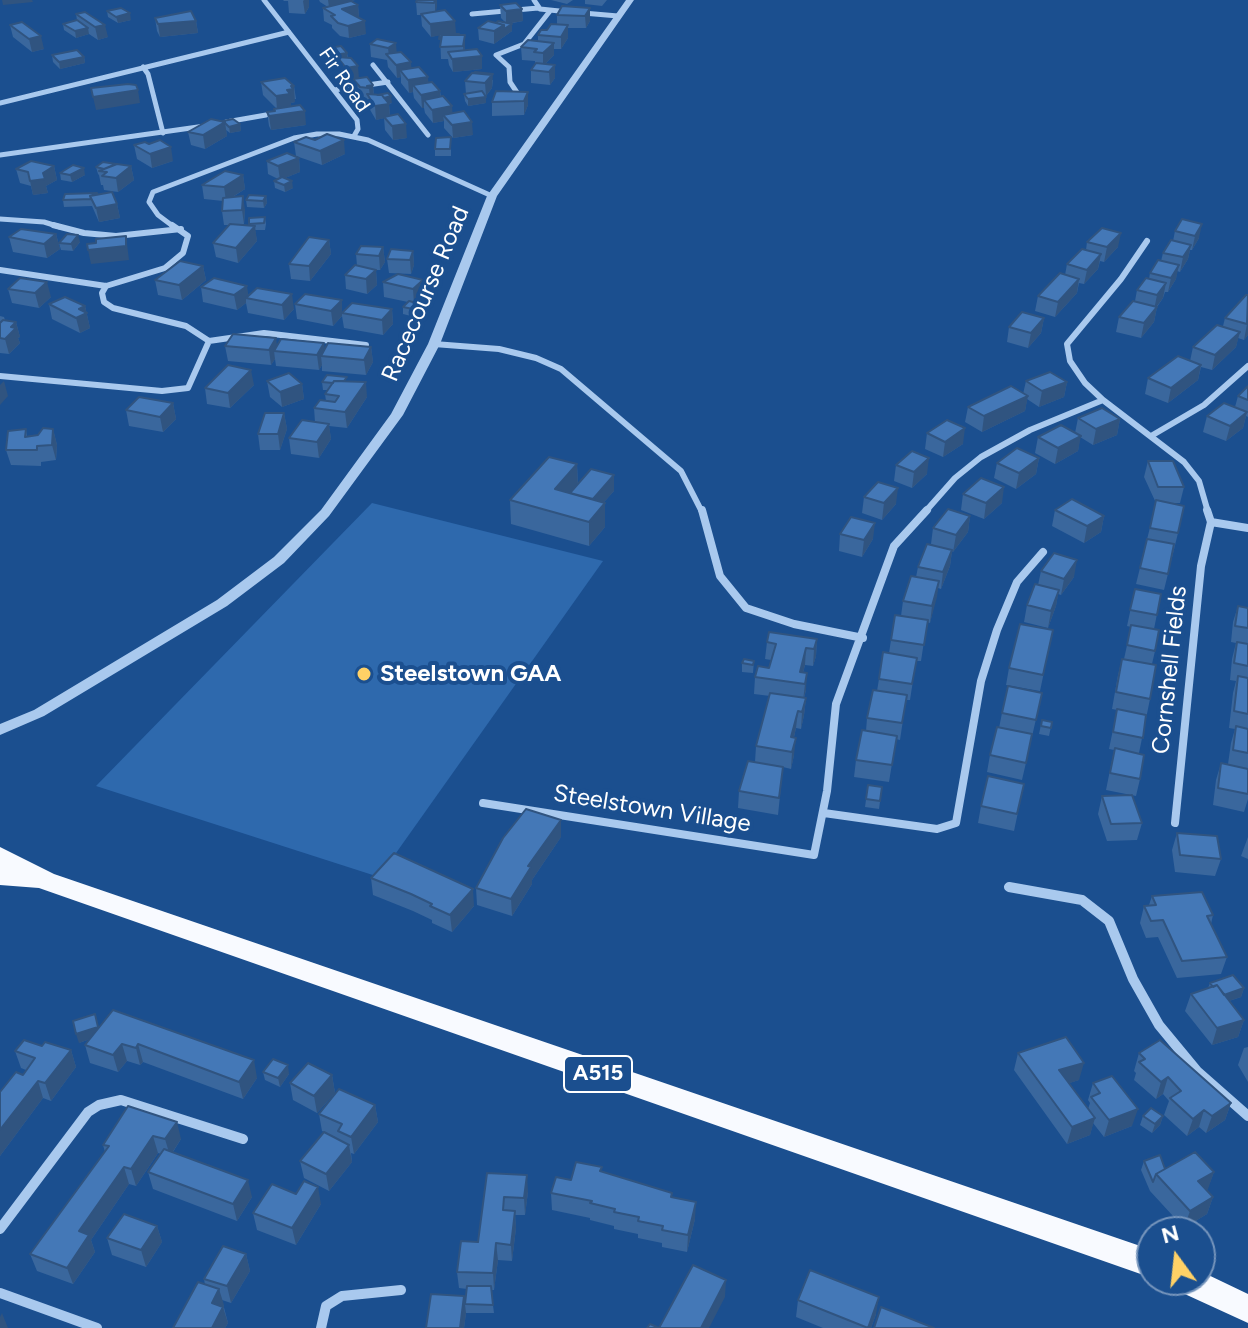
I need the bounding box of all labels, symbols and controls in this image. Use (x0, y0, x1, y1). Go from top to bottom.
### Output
street label: Fir Road (313, 43, 375, 117)
street label: Racecourse Road (376, 202, 476, 386)
street label: Cornshell Fields (1147, 584, 1193, 756)
place label: Steelstown GAA (380, 660, 561, 688)
marker: Steelstown GAA (355, 665, 373, 683)
street label: Steelstown Village (551, 779, 753, 839)
road number: A515 (564, 1056, 632, 1092)
north arrow (1136, 1216, 1216, 1296)
text: N (1158, 1219, 1182, 1250)

